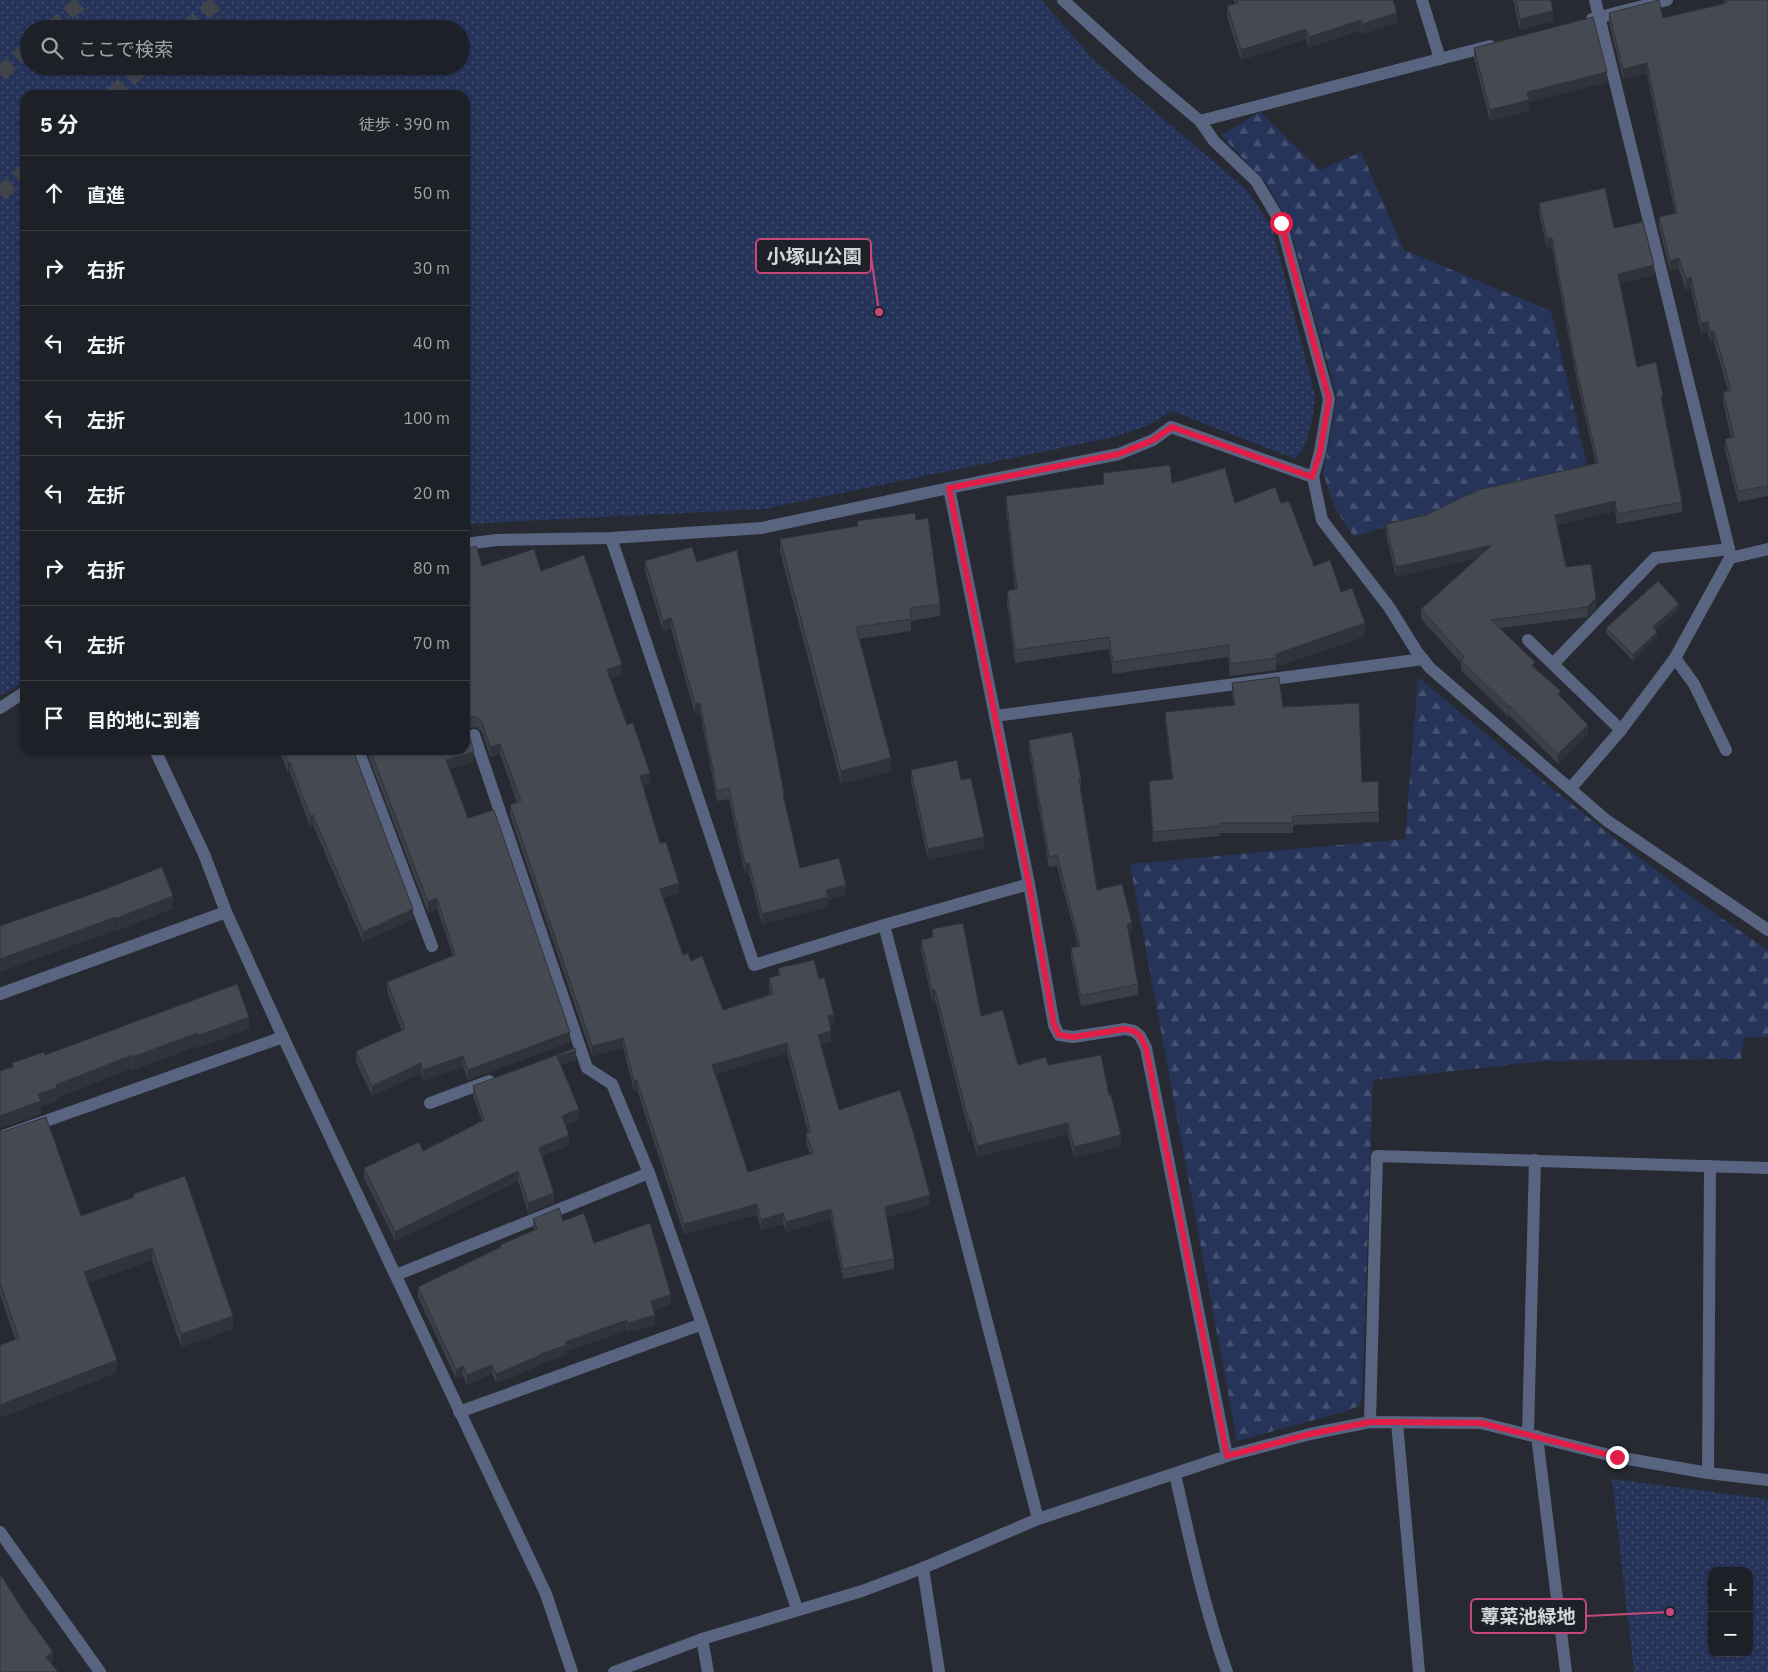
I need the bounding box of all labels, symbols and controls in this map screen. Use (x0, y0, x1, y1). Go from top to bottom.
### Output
search box (20, 20, 470, 75)
icon: search (38, 34, 66, 62)
text: ここで検索 (78, 37, 173, 61)
text: 5 分 (40, 110, 79, 138)
text: 徒歩 · 390 m (359, 114, 450, 134)
icon: ahead (40, 179, 68, 207)
text: 直進 (87, 183, 125, 207)
text: 50 m (413, 183, 450, 203)
route start (1270, 212, 1293, 235)
callout: 小塚山公園 (756, 239, 871, 273)
text: 小塚山公園 (766, 244, 862, 268)
icon: right (40, 254, 68, 282)
text: 右折 (87, 258, 125, 282)
text: 30 m (413, 258, 450, 278)
icon: left (40, 329, 68, 357)
text: 左折 (87, 333, 125, 357)
text: 40 m (413, 333, 450, 353)
icon: left (40, 404, 68, 432)
text: 左折 (87, 408, 125, 432)
text: 100 m (403, 408, 450, 428)
icon: left (40, 479, 68, 507)
text: 左折 (87, 483, 125, 507)
text: 20 m (413, 483, 450, 503)
icon: right (40, 554, 68, 582)
text: 右折 (87, 558, 125, 582)
text: 80 m (413, 558, 450, 578)
icon: left (40, 629, 68, 657)
text: 左折 (87, 633, 125, 657)
text: 70 m (413, 633, 450, 653)
icon: arrive (40, 704, 68, 732)
text: 目的地に到着 (87, 708, 201, 732)
route end (1606, 1446, 1629, 1469)
map controls (1708, 1567, 1753, 1657)
button: + (1708, 1567, 1753, 1612)
callout: 蓴菜池緑地 (1471, 1599, 1586, 1633)
text: 蓴菜池緑地 (1480, 1604, 1576, 1628)
button: − (1708, 1612, 1753, 1657)

